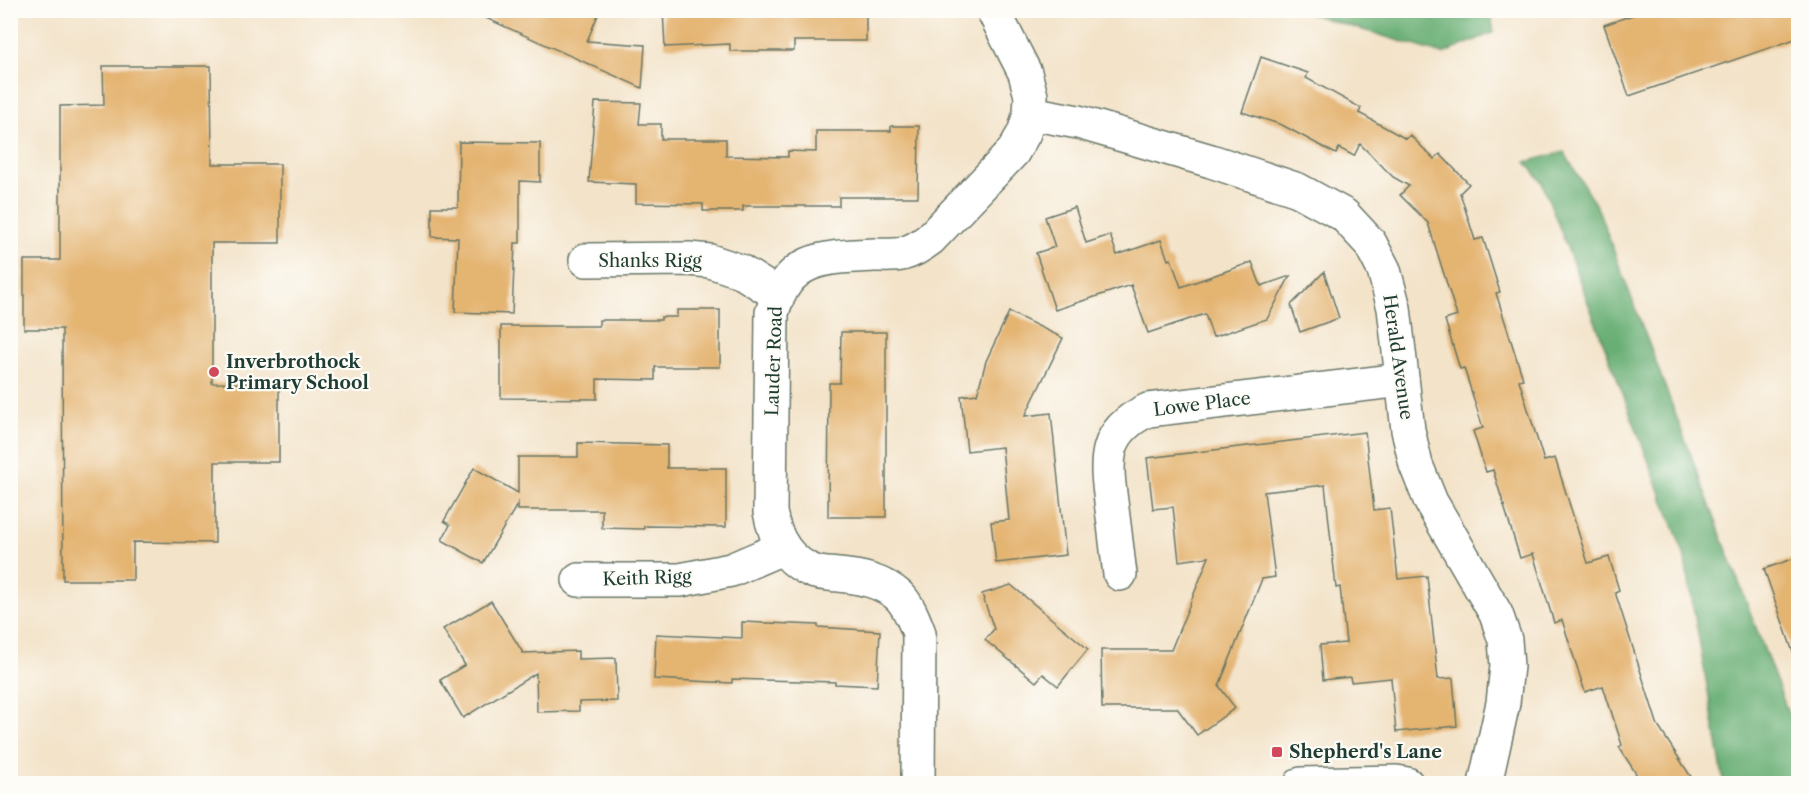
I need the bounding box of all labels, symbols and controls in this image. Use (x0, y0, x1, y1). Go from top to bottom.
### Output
street label: Shanks Rigg (598, 250, 702, 272)
street label: Herald Avenue (1378, 293, 1418, 421)
street label: Lauder Road (761, 306, 787, 416)
place label: Inverbrothock Primary School (226, 351, 369, 394)
marker: Inverbrothock Primary School (207, 365, 221, 379)
street label: Lowe Place (1152, 387, 1252, 421)
street label: Keith Rigg (602, 565, 692, 591)
place label: Shepherd's Lane (1289, 741, 1442, 763)
marker: Shepherd's Lane (1270, 745, 1284, 759)

